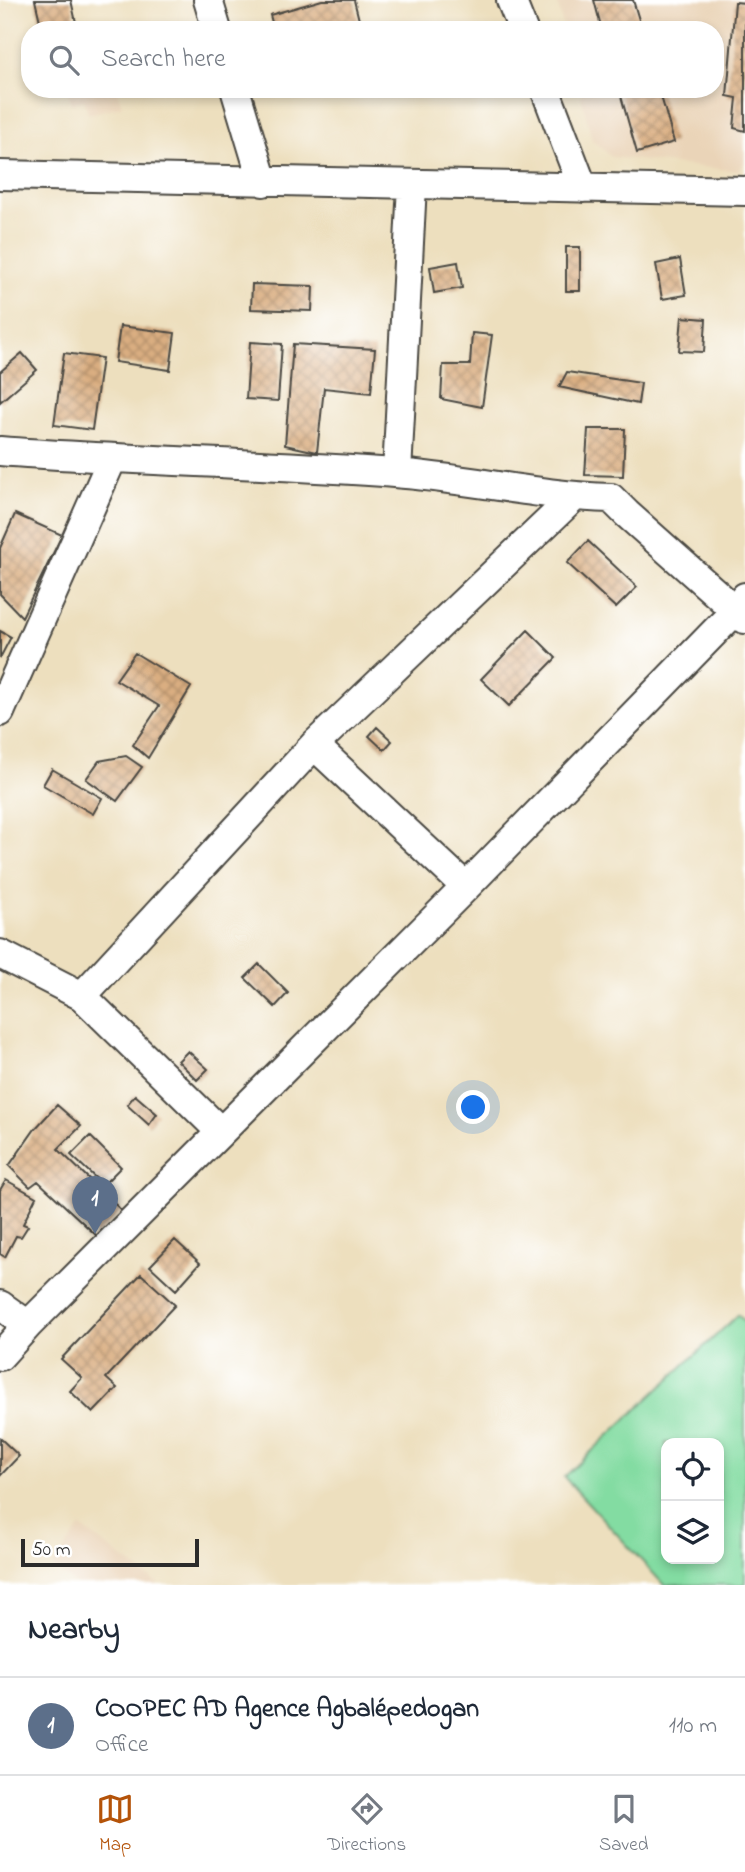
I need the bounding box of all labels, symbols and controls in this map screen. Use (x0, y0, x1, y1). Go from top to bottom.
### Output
search box (21, 21, 724, 98)
icon: search (45, 41, 83, 79)
text: Search here (101, 41, 226, 79)
your location (456, 1090, 490, 1124)
pin: 1 (72, 1176, 118, 1234)
map controls (661, 1438, 724, 1564)
button: locate (661, 1438, 724, 1501)
button: layers (661, 1501, 724, 1564)
scale bar (21, 1536, 200, 1568)
text: 50 m (32, 1537, 71, 1564)
text: Nearby (28, 1609, 120, 1653)
text: COOPEC AD Agence Agbalépedogan (95, 1691, 479, 1729)
text: 1 (47, 1710, 55, 1743)
text: 110 m (669, 1710, 717, 1743)
text: Office (95, 1729, 148, 1762)
tab: Map (96, 1790, 134, 1859)
tab: Directions (327, 1790, 406, 1859)
tab: Saved (599, 1790, 649, 1859)

